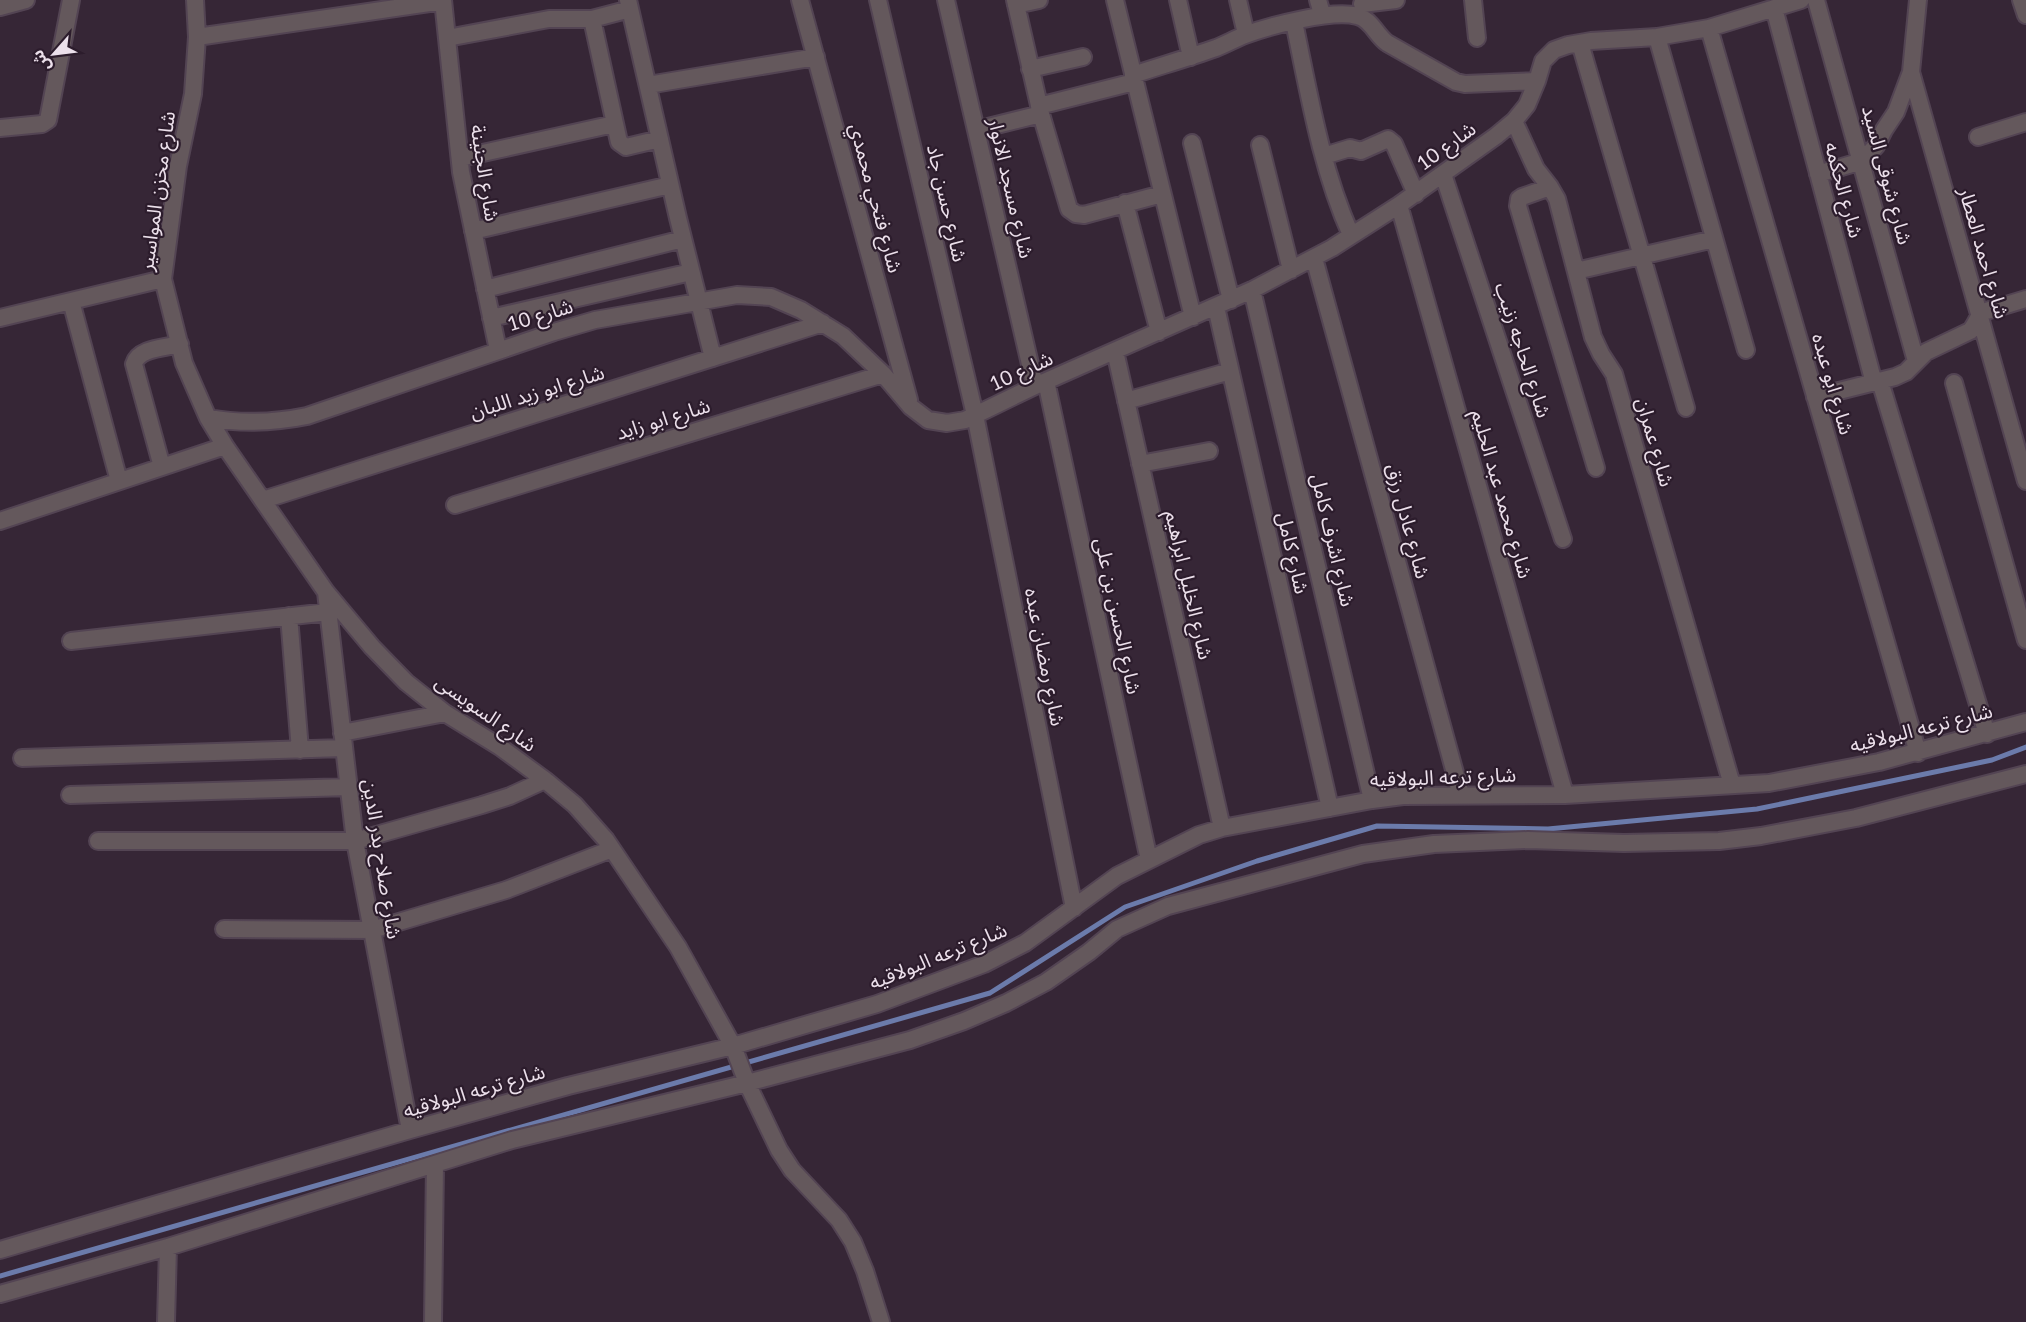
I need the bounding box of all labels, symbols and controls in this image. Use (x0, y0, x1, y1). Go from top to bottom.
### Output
north arrow (24, 24, 84, 84)
text: ش (27, 47, 55, 75)
street label: شارع شوقى السيد (1854, 103, 1918, 248)
street label: شارع مخزن المواسير (133, 110, 183, 274)
street label: شارع مسجد الانوار (980, 114, 1040, 261)
street label: شارع 10 (1411, 116, 1482, 178)
street label: شارع فتحي محمدي (841, 120, 908, 276)
street label: شارع الجنينة (463, 123, 505, 224)
street label: شارع الحكمه (1817, 139, 1869, 241)
street label: شارع حسن جاد (919, 142, 973, 265)
street label: شارع احمد العطار (1951, 183, 2015, 322)
street label: شارع الحاجه زنيب (1487, 279, 1557, 422)
street label: شارع 10 (504, 293, 577, 339)
street label: شارع ابو عبده (1804, 330, 1860, 438)
street label: شارع 10 (985, 345, 1058, 399)
street label: شارع ابو زيد اللبان (466, 359, 608, 427)
street label: شارع ابو زايد (613, 392, 714, 448)
street label: شارع عمران (1628, 394, 1680, 490)
street label: شارع محمد عبد الحليم (1463, 406, 1539, 582)
street label: شارع عادل رزق (1378, 461, 1436, 582)
street label: شارع اشرف كامل (1303, 471, 1361, 610)
street label: شارع الخليل ابراهيم (1157, 508, 1219, 663)
street label: شارع كامل (1269, 510, 1315, 597)
street label: شارع الحسن بن على (1087, 535, 1147, 697)
street label: شارع رمضان عبده (1017, 586, 1071, 729)
street label: شارع السويسى (429, 668, 542, 759)
street label: شارع ترعه البولاقيه (1847, 698, 1996, 760)
street label: شارع ترعه البولاقيه (1369, 761, 1517, 795)
street label: شارع صلاح بدر الدين (355, 777, 407, 941)
street label: شارع ترعه البولاقيه (865, 917, 1011, 997)
street label: شارع ترعه البولاقيه (400, 1058, 549, 1126)

